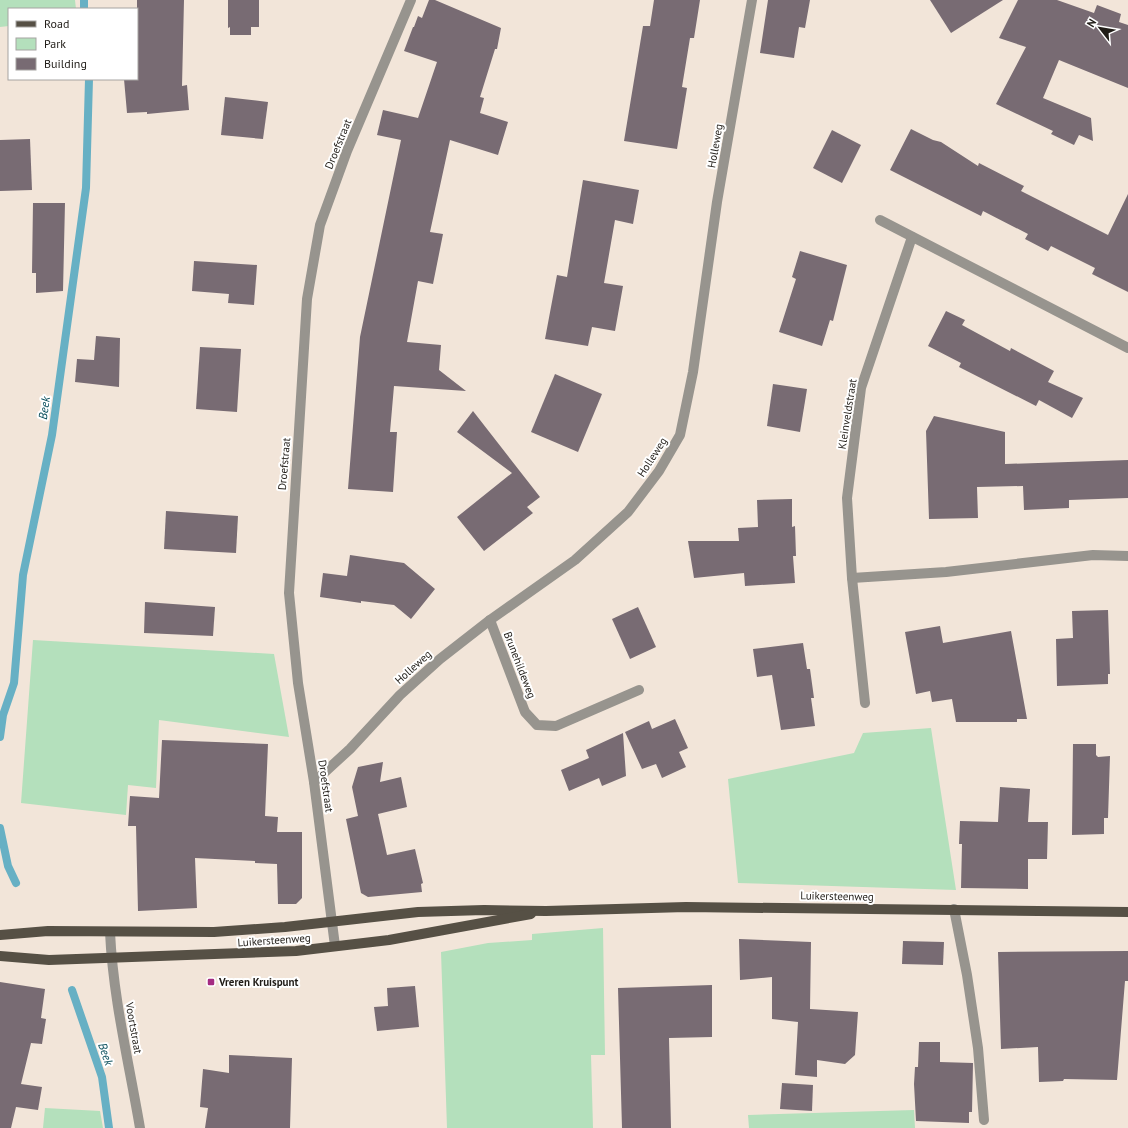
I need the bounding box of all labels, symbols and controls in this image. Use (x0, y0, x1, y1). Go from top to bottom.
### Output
legend (8, 8, 138, 80)
north arrow (1080, 8, 1120, 48)
text: Road (44, 16, 69, 31)
text: N (1084, 16, 1099, 30)
text: Park (44, 36, 66, 51)
text: Building (44, 56, 87, 71)
street label: Droefstraat (322, 117, 354, 171)
street label: Holleweg (704, 123, 726, 169)
street label: Kleinveldstraat (835, 378, 860, 450)
water label: Beek (35, 395, 53, 421)
street label: Holleweg (634, 434, 670, 479)
street label: Droefstraat (275, 437, 293, 491)
street label: Brunehildeweg (501, 630, 539, 701)
street label: Holleweg (392, 647, 434, 687)
street label: Droefstraat (315, 759, 337, 813)
street label: Luikersteenweg (800, 888, 874, 904)
street label: Luikersteenweg (237, 930, 311, 950)
place label: Vreren Kruispunt (218, 975, 299, 989)
marker: Vreren Kruispunt (206, 977, 216, 987)
street label: Voortstraat (122, 1000, 145, 1055)
water label: Beek (95, 1041, 117, 1068)

